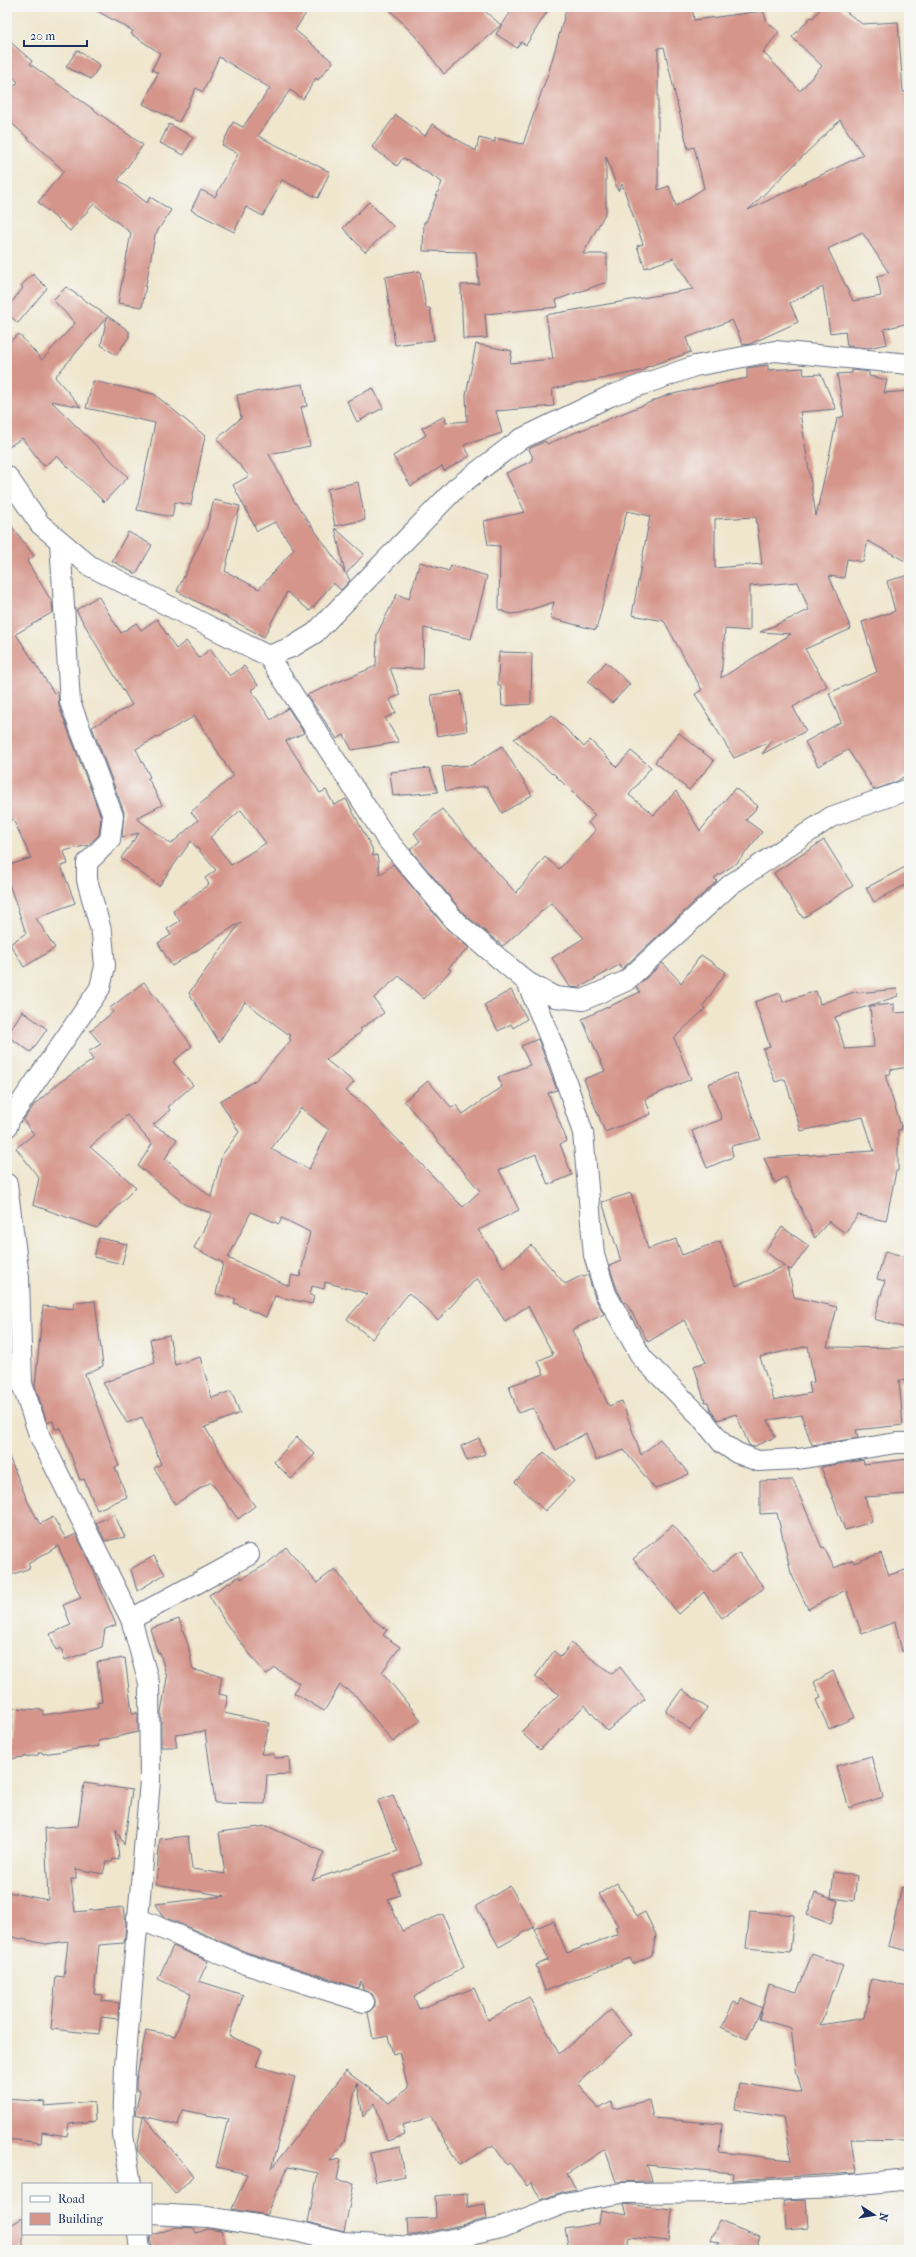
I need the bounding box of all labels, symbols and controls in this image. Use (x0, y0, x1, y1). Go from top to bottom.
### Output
scale bar (24, 22, 87, 48)
text: 20 m (30, 29, 55, 43)
legend (22, 2183, 152, 2235)
text: Road (58, 2192, 85, 2206)
north arrow (854, 2195, 894, 2235)
text: Building (58, 2212, 103, 2226)
text: N (876, 2212, 891, 2223)

